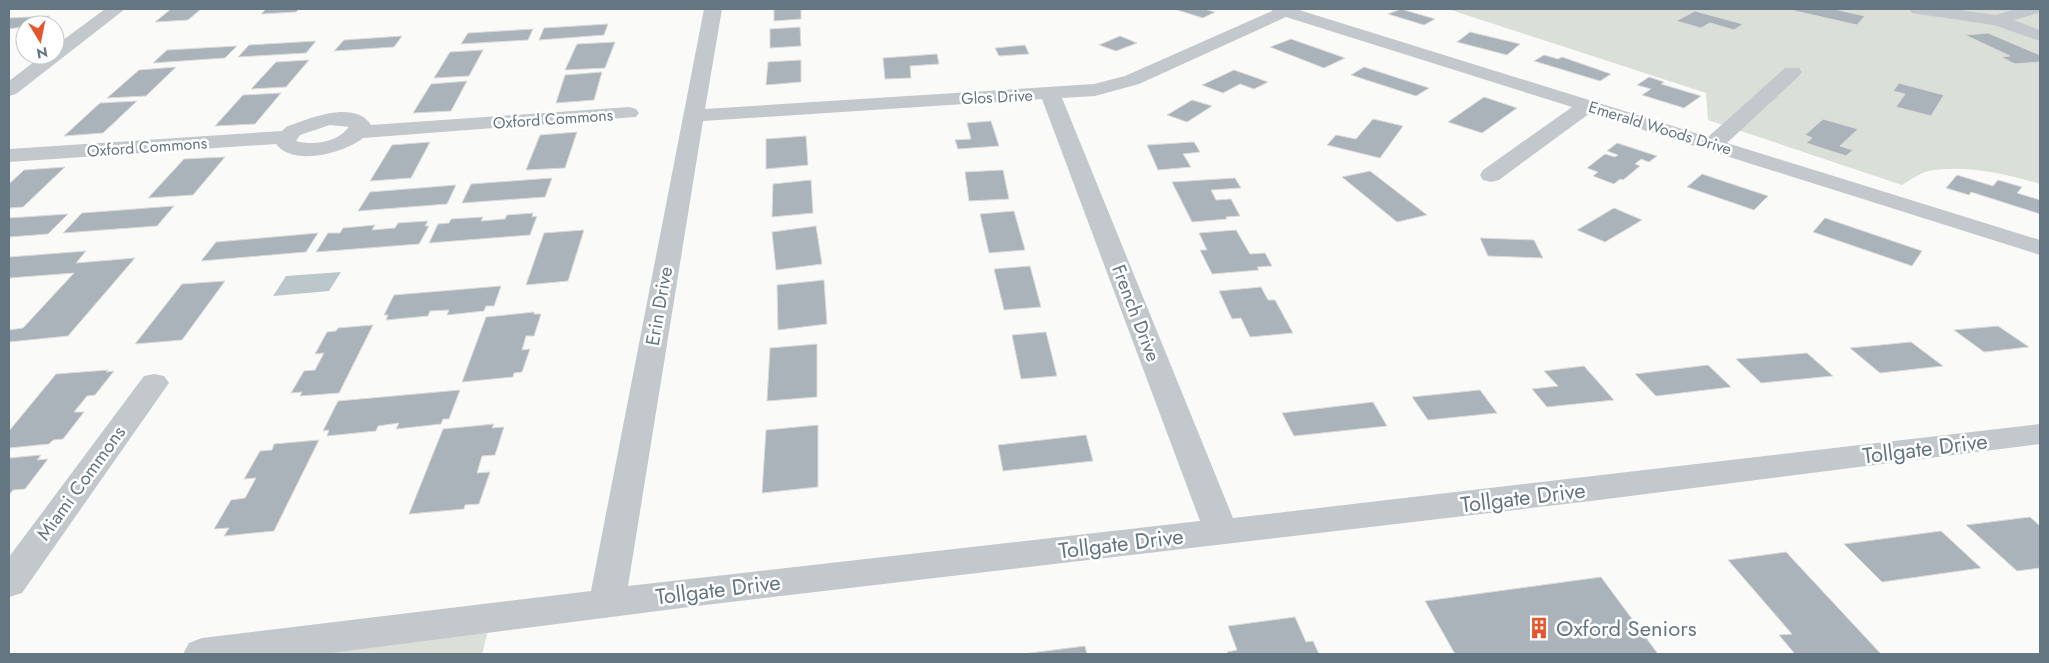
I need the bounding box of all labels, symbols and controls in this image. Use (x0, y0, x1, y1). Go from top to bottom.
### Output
north arrow (15, 15, 65, 65)
text: N (35, 42, 49, 64)
street label: Glos Drive (961, 84, 1033, 110)
street label: Emerald Woods Drive (1586, 95, 1734, 161)
street label: Oxford Commons (492, 103, 614, 135)
street label: Oxford Commons (86, 131, 208, 163)
street label: French Drive (1105, 260, 1167, 366)
street label: Erin Drive (639, 264, 679, 348)
street label: Miami Commons (30, 420, 132, 546)
street label: Tollgate Drive (1861, 424, 1989, 472)
street label: Tollgate Drive (1459, 473, 1587, 521)
street label: Tollgate Drive (1057, 519, 1185, 567)
street label: Tollgate Drive (654, 565, 782, 613)
place label: Oxford Seniors (1556, 612, 1697, 644)
building icon: Oxford Seniors (1526, 615, 1552, 641)

